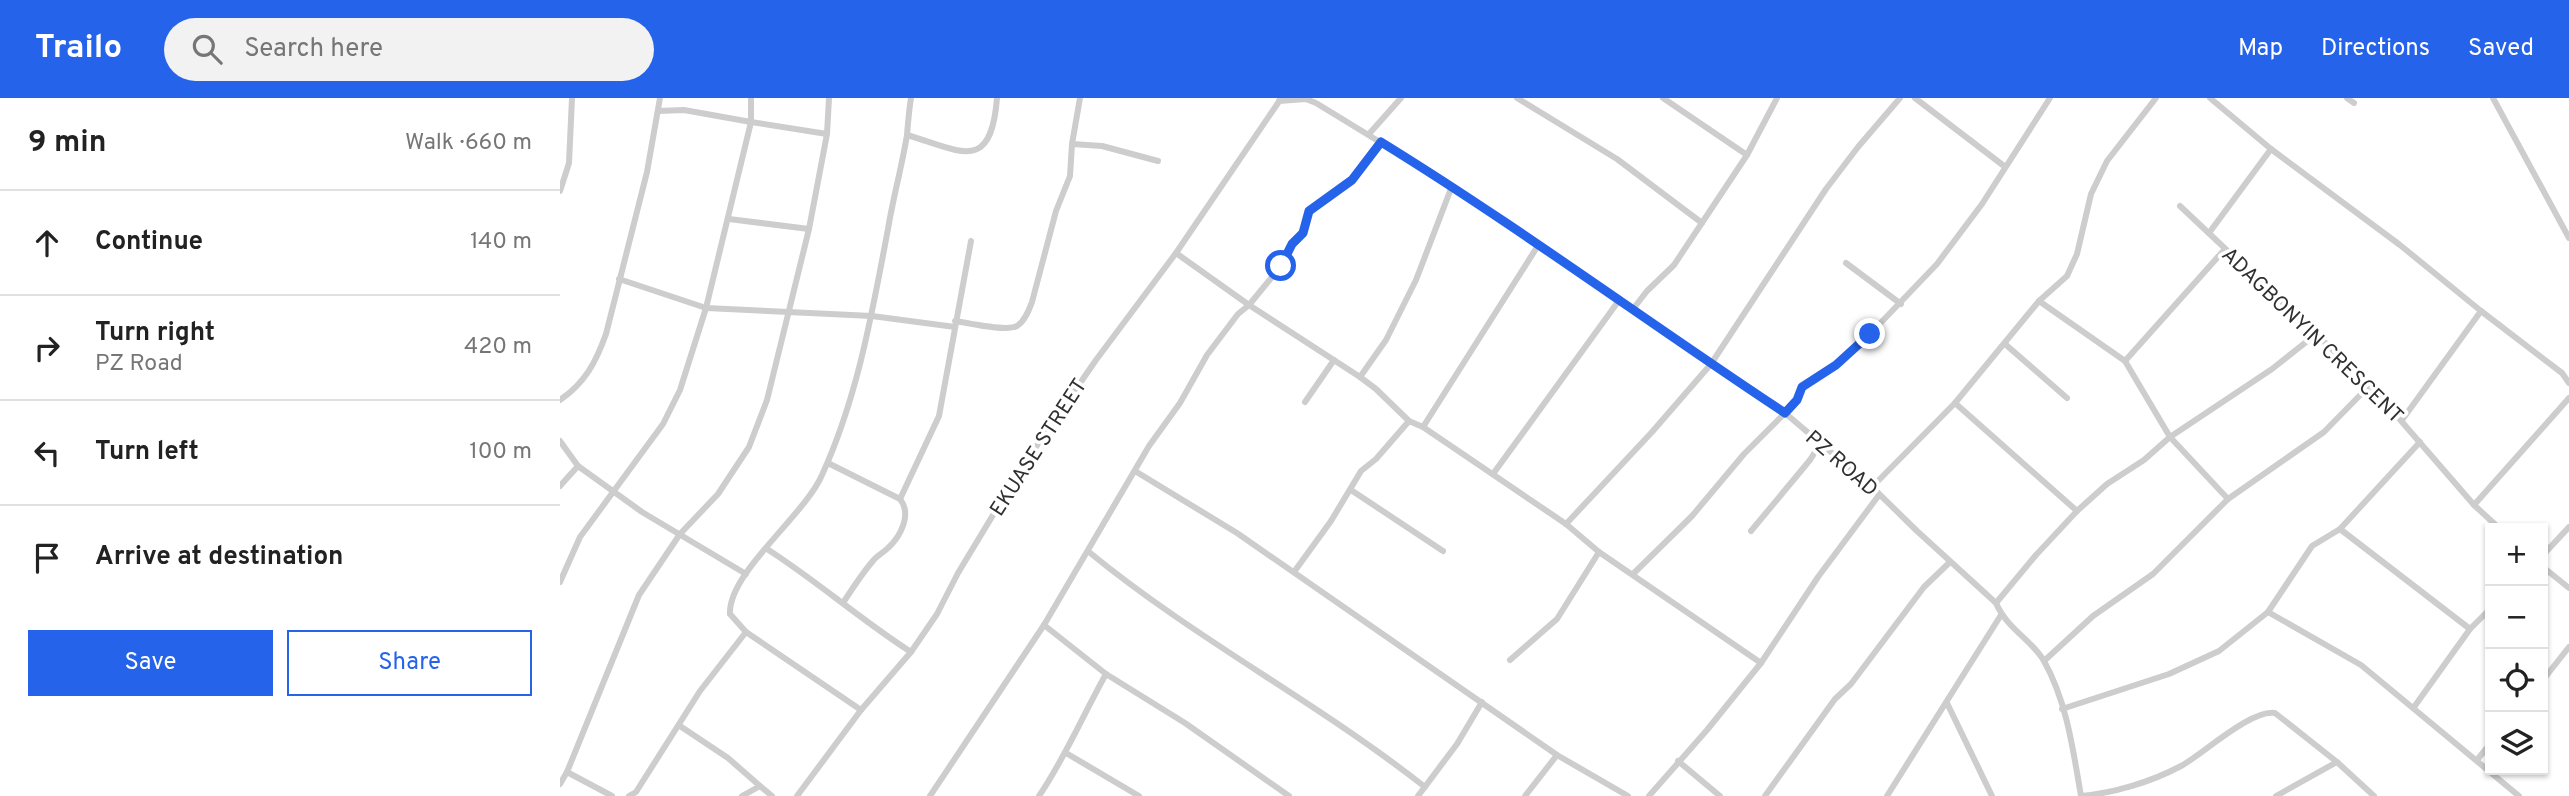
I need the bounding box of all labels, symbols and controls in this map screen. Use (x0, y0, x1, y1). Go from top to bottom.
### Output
search box (164, 18, 654, 81)
text: Trailo (35, 28, 122, 70)
icon: search (188, 30, 226, 68)
text: Search here (244, 33, 383, 66)
text: Map (2238, 34, 2283, 64)
text: Directions (2321, 34, 2430, 64)
text: Saved (2468, 34, 2534, 64)
text: 9 min (28, 125, 106, 162)
text: Walk · 660 m (405, 129, 532, 158)
icon: ahead (28, 224, 66, 262)
text: Continue (95, 226, 203, 259)
text: 140 m (470, 228, 532, 257)
street label: ADAGBONYIN CRESCENT (2215, 242, 2409, 430)
route start (1265, 250, 1296, 281)
text: Turn right (95, 317, 215, 350)
route end (1854, 318, 1885, 349)
icon: right (28, 329, 66, 367)
text: 420 m (464, 333, 532, 362)
text: PZ Road (95, 350, 183, 379)
street label: EKUASE STREET (985, 374, 1094, 522)
street label: PZ ROAD (1799, 425, 1883, 503)
icon: left (28, 434, 66, 472)
text: Turn left (95, 436, 199, 469)
text: 100 m (469, 438, 532, 467)
map controls (2485, 523, 2548, 775)
button: + (2485, 523, 2548, 586)
icon: arrive (28, 539, 66, 577)
text: Arrive at destination (95, 541, 343, 574)
button: − (2485, 586, 2548, 649)
button: Save (28, 630, 273, 696)
button: Share (287, 630, 532, 696)
button: locate (2485, 649, 2548, 712)
button: layers (2485, 712, 2548, 775)

